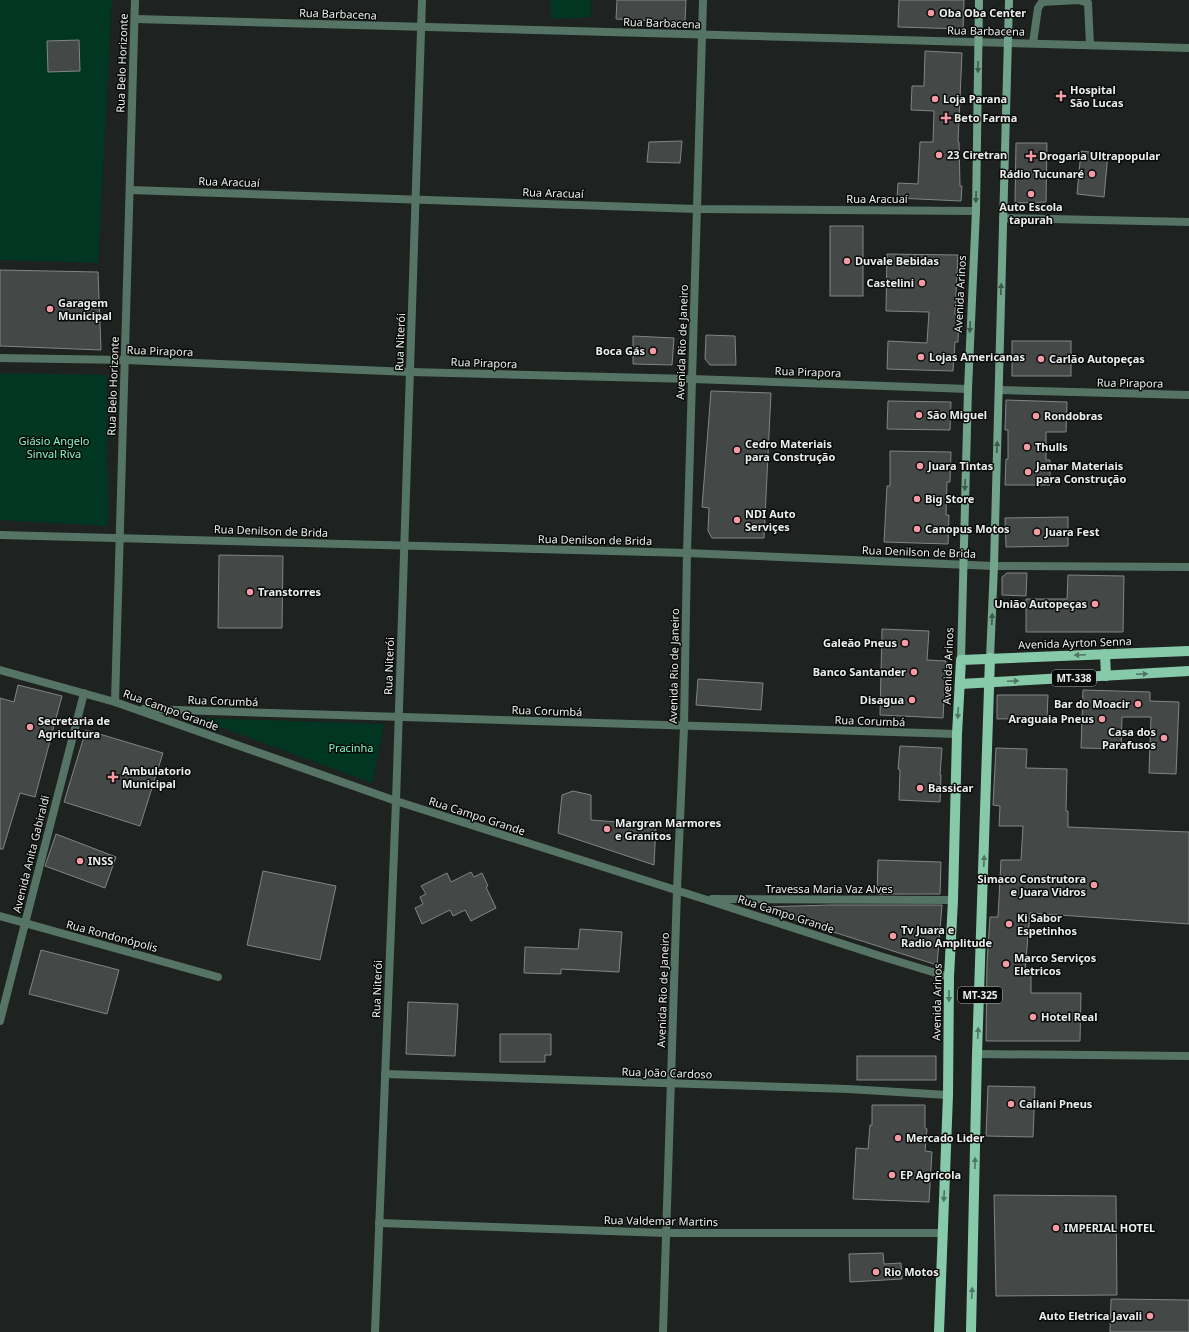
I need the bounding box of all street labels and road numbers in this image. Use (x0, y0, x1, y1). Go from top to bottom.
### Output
street label: Rua Barbacena (299, 5, 377, 22)
street label: Rua Belo Horizonte (112, 13, 131, 113)
street label: Rua Barbacena (623, 14, 701, 31)
street label: Rua Barbacena (947, 22, 1025, 39)
street label: Rua Aracuaí (198, 173, 261, 190)
street label: Rua Aracuaí (522, 184, 585, 201)
street label: Rua Aracuaí (846, 191, 909, 206)
street label: Avenida Arinos (950, 255, 969, 333)
street label: Avenida Rio de Janeiro (672, 284, 691, 400)
street label: Rua Niterói (391, 313, 408, 371)
street label: Rua Belo Horizonte (103, 336, 122, 436)
street label: Rua Pirapora (126, 342, 194, 359)
street label: Rua Pirapora (450, 354, 518, 371)
street label: Rua Pirapora (774, 363, 842, 380)
street label: Rua Pirapora (1097, 374, 1163, 391)
street label: Rua Denilson de Brida (214, 521, 328, 540)
street label: Rua Denilson de Brida (538, 531, 652, 548)
street label: Rua Denilson de Brida (862, 542, 976, 561)
street label: Avenida Rio de Janeiro (665, 608, 682, 724)
street label: Avenida Arinos (939, 627, 956, 705)
street label: Avenida Ayrton Senna (1018, 633, 1132, 652)
street label: Rua Niterói (380, 637, 397, 695)
road number: MT-338 (1052, 670, 1096, 686)
street label: Rua Campo Grande (121, 685, 221, 734)
street label: Rua Corumbá (187, 692, 259, 709)
street label: Rua Corumbá (511, 702, 583, 719)
street label: Rua Corumbá (834, 712, 906, 729)
street label: Rua Campo Grande (427, 793, 527, 838)
street label: Avenida Anita Gabiraldi (9, 794, 52, 914)
street label: Travessa Maria Vaz Alves (765, 881, 893, 896)
street label: Rua Campo Grande (736, 891, 836, 936)
street label: Rua Rondonópolis (65, 916, 160, 955)
street label: Avenida Rio de Janeiro (653, 932, 672, 1048)
street label: Rua Niterói (368, 960, 385, 1018)
street label: Avenida Arinos (928, 963, 945, 1041)
road number: MT-325 (958, 987, 1002, 1003)
street label: Rua João Cardoso (621, 1063, 713, 1082)
street label: Rua Valdemar Martins (604, 1212, 718, 1229)

